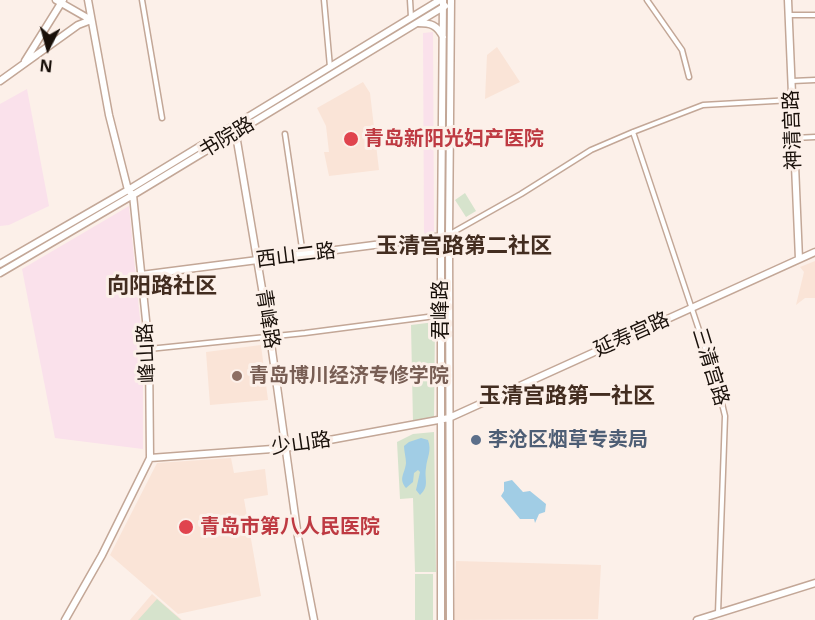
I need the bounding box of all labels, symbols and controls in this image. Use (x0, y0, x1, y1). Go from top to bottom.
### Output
north arrow (18, 18, 78, 78)
text: N (39, 54, 54, 78)
street label: 神清宫路 (780, 90, 806, 170)
street label: 书院路 (195, 112, 259, 164)
place label: 青岛新阳光妇产医院 (364, 127, 544, 151)
marker: 青岛新阳光妇产医院 (342, 130, 360, 148)
district label: 玉清宫路第二社区 (376, 234, 552, 260)
street label: 西山二路 (255, 239, 337, 273)
district label: 向阳路社区 (107, 274, 217, 300)
street label: 君峰路 (429, 280, 453, 340)
street label: 青峰路 (250, 287, 284, 351)
street label: 延寿宫路 (591, 308, 673, 362)
street label: 峰山路 (133, 322, 161, 384)
street label: 三清宫路 (687, 325, 733, 409)
place label: 青岛博川经济专修学院 (249, 364, 449, 388)
marker: 青岛博川经济专修学院 (230, 369, 244, 383)
district label: 玉清宫路第一社区 (479, 384, 655, 410)
street label: 少山路 (270, 428, 332, 460)
place label: 李沧区烟草专卖局 (488, 428, 648, 452)
marker: 李沧区烟草专卖局 (469, 433, 483, 447)
place label: 青岛市第八人民医院 (200, 515, 380, 539)
marker: 青岛市第八人民医院 (177, 518, 195, 536)

